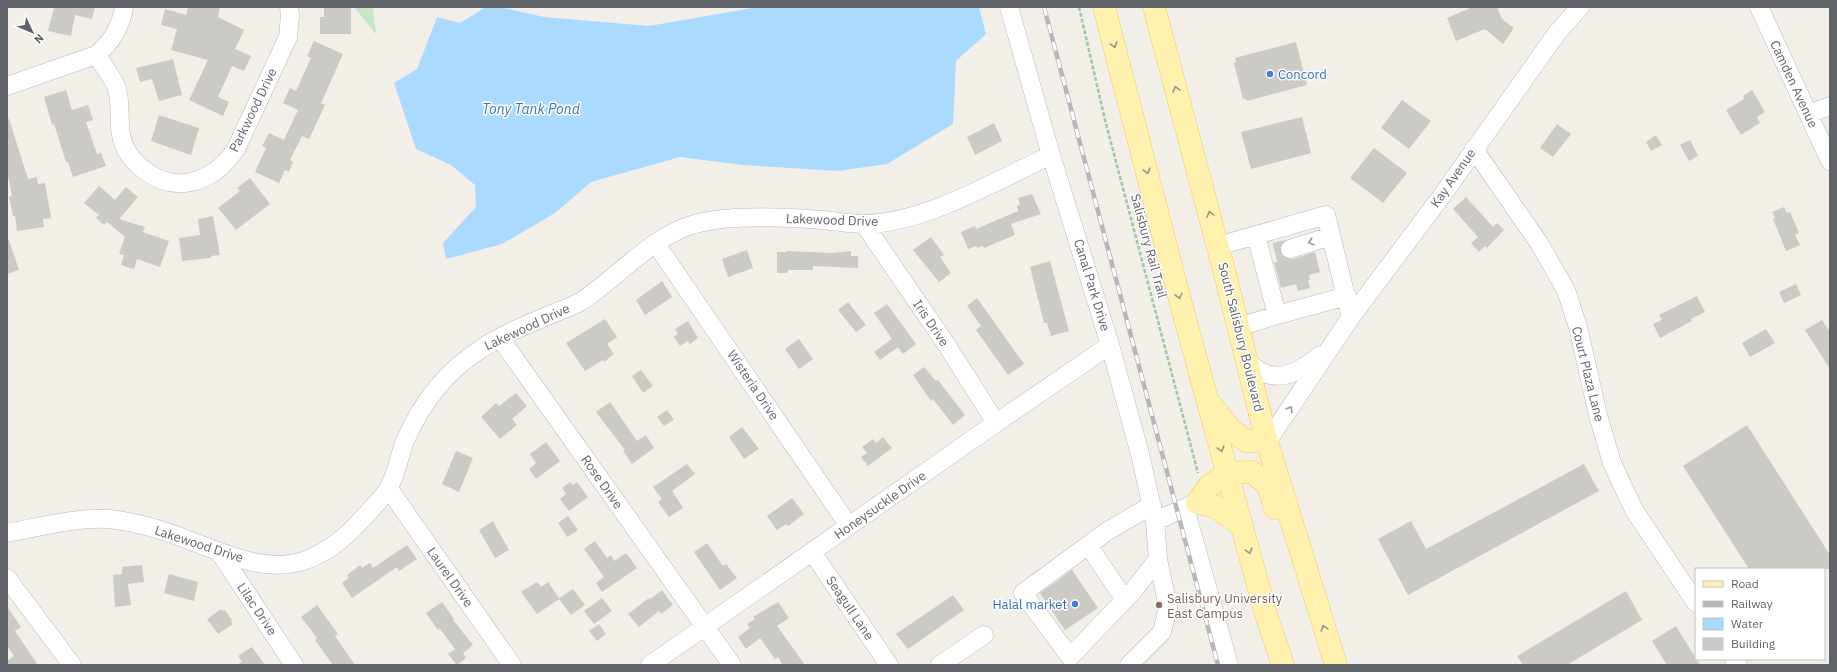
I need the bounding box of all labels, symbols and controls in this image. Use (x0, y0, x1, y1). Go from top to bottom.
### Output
north arrow (12, 12, 52, 52)
text: N (31, 31, 47, 47)
street label: Camden Avenue (1766, 37, 1822, 131)
one-way arrow (1109, 41, 1118, 48)
street label: Parkwood Drive (225, 65, 281, 155)
place label: Concord (1278, 66, 1327, 83)
marker: Concord (1265, 69, 1275, 79)
one-way arrow (1172, 85, 1181, 92)
water label: Tony Tank Pond (482, 100, 581, 118)
street label: Kay Avenue (1427, 145, 1479, 211)
one-way arrow (1142, 167, 1151, 174)
street label: Salisbury Rail Trail (1127, 192, 1171, 300)
street label: Lakewood Drive (786, 210, 878, 230)
one-way arrow (1206, 211, 1214, 218)
street label: Canal Park Drive (1070, 237, 1114, 333)
one-way arrow (1308, 237, 1315, 246)
street label: South Salisbury Boulevard (1214, 261, 1268, 413)
one-way arrow (1175, 293, 1183, 300)
street label: Iris Drive (909, 296, 953, 350)
street label: Lakewood Drive (482, 300, 572, 354)
street label: Court Plaza Lane (1568, 325, 1608, 423)
street label: Wisteria Drive (723, 347, 783, 423)
one-way arrow (1285, 407, 1292, 414)
one-way arrow (1216, 445, 1225, 452)
street label: Rose Drive (577, 452, 627, 512)
street label: Honeysuckle Drive (831, 467, 929, 543)
street label: Lakewood Drive (152, 522, 246, 566)
street label: Laurel Drive (423, 544, 477, 610)
one-way arrow (1244, 547, 1253, 554)
legend (1695, 568, 1825, 660)
street label: Seagull Lane (822, 573, 878, 643)
text: Road (1731, 576, 1759, 591)
street label: Lilac Drive (233, 579, 281, 639)
place label: Salisbury University East Campus (1167, 590, 1283, 622)
place label: Halal market (992, 596, 1067, 613)
text: Railway (1731, 596, 1773, 611)
marker: Halal market (1070, 599, 1080, 609)
marker: Salisbury University East Campus (1154, 600, 1164, 610)
text: Water (1731, 616, 1764, 631)
one-way arrow (1320, 625, 1329, 632)
text: Building (1731, 636, 1776, 651)

